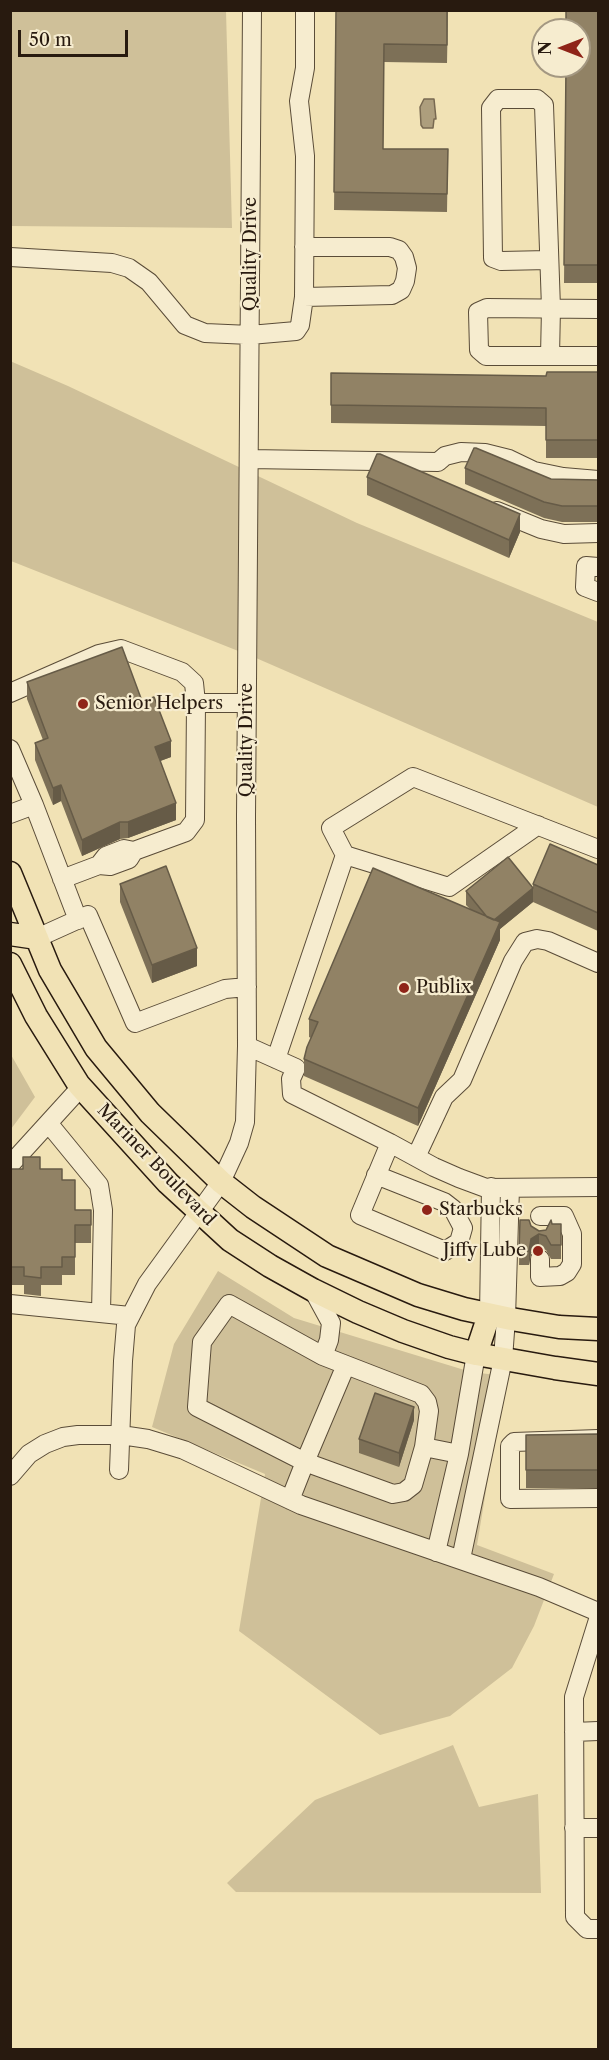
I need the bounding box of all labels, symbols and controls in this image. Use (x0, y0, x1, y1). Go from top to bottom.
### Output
scale bar (21, 18, 130, 56)
north arrow (531, 18, 591, 78)
text: 50 m (29, 29, 72, 51)
text: N (535, 41, 555, 55)
street label: Quality Drive (240, 197, 262, 311)
street label: Quality Drive (236, 683, 258, 797)
place label: Senior Helpers (95, 693, 223, 715)
marker: Senior Helpers (76, 697, 90, 711)
place label: Publix (416, 977, 471, 999)
marker: Publix (397, 981, 411, 995)
street label: Mariner Boulevard (92, 1100, 220, 1230)
place label: Starbucks (439, 1199, 523, 1221)
marker: Starbucks (420, 1203, 434, 1217)
place label: Jiffy Lube (443, 1240, 526, 1262)
marker: Jiffy Lube (531, 1244, 545, 1258)

